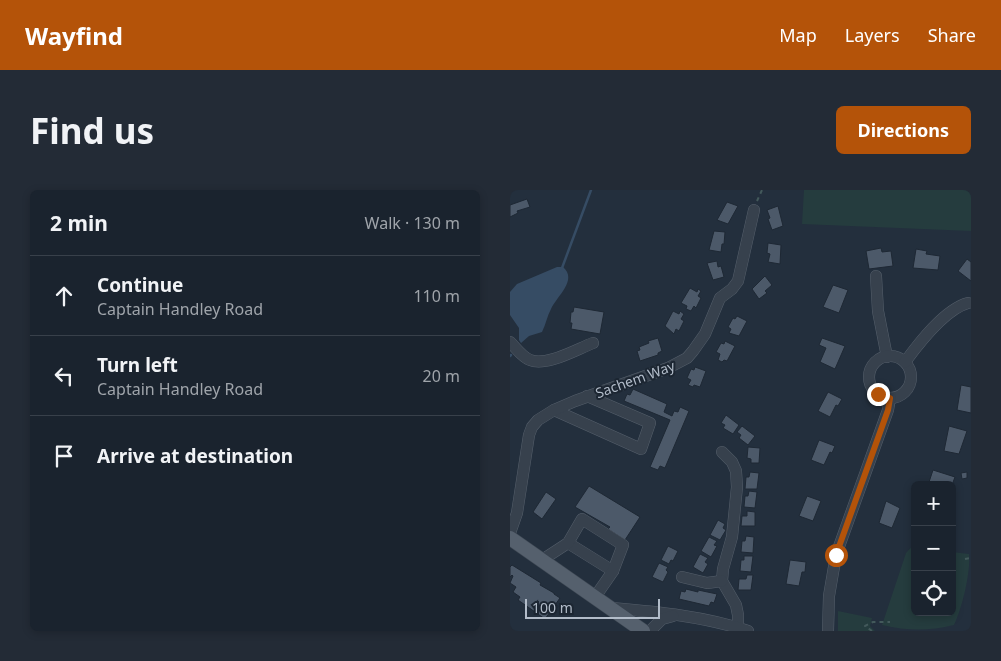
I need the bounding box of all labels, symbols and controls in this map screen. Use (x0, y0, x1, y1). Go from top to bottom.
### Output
text: Wayfind (25, 19, 123, 52)
text: Map (779, 23, 817, 47)
text: Layers (845, 23, 900, 47)
text: Share (928, 23, 976, 47)
button: Directions (836, 106, 971, 154)
text: Find us (30, 107, 154, 154)
text: 2 min (50, 209, 108, 237)
text: Walk · 130 m (365, 212, 460, 234)
text: Continue (97, 272, 183, 298)
icon: ahead (50, 282, 78, 310)
text: 110 m (413, 285, 460, 307)
text: Captain Handley Road (97, 298, 263, 320)
text: Turn left (97, 352, 178, 378)
street label: Sachem Way (593, 356, 678, 402)
icon: left (50, 362, 78, 390)
text: 20 m (423, 365, 460, 387)
text: Captain Handley Road (97, 378, 263, 400)
route end (867, 383, 890, 406)
icon: arrive (50, 442, 78, 470)
text: Arrive at destination (97, 443, 293, 469)
map controls (911, 481, 956, 616)
button: + (911, 481, 956, 526)
button: − (911, 526, 956, 571)
route start (825, 544, 848, 567)
button: locate (911, 571, 956, 616)
scale bar (525, 596, 660, 619)
text: 100 m (532, 598, 573, 617)

